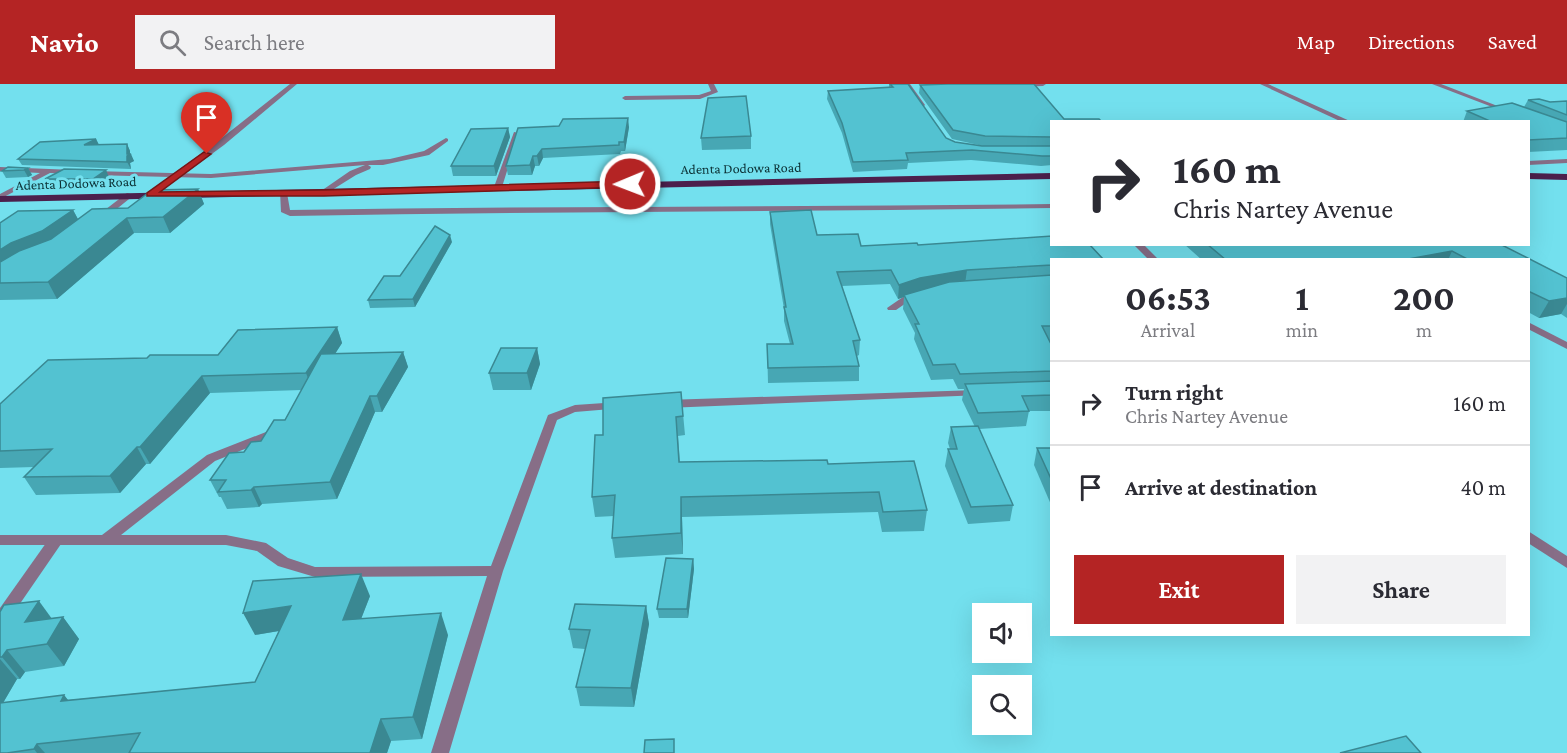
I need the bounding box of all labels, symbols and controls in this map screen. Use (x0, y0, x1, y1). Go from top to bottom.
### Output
search box (135, 15, 555, 69)
icon: search (156, 26, 189, 59)
text: Navio (30, 27, 99, 58)
text: Search here (204, 30, 305, 55)
text: Map (1297, 30, 1335, 54)
text: Directions (1368, 30, 1455, 54)
text: Saved (1488, 30, 1537, 54)
pin (181, 92, 232, 154)
icon: arrive (190, 101, 223, 134)
icon: right (1074, 144, 1152, 222)
text: 160 m (1173, 145, 1281, 192)
position arrow (598, 152, 662, 216)
street label: Adenta Dodowa Road (680, 159, 802, 177)
street label: Adenta Dodowa Road (15, 173, 137, 193)
text: Chris Nartey Avenue (1173, 194, 1393, 224)
text: 06:53 (1125, 278, 1211, 318)
text: 1 (1295, 278, 1309, 318)
text: 200 (1393, 278, 1455, 318)
text: Arrival (1141, 319, 1195, 341)
text: min (1286, 319, 1318, 341)
text: m (1416, 319, 1432, 341)
text: Turn right (1125, 380, 1223, 405)
icon: right (1074, 387, 1107, 420)
text: 160 m (1453, 391, 1506, 416)
text: Chris Nartey Avenue (1125, 405, 1288, 427)
icon: arrive (1074, 471, 1107, 504)
text: Arrive at destination (1125, 475, 1317, 500)
text: 40 m (1461, 475, 1506, 500)
button: Exit (1074, 555, 1284, 624)
button: Share (1296, 555, 1506, 624)
map controls (972, 603, 1032, 735)
button: sound (972, 603, 1032, 663)
button: search (972, 675, 1032, 735)

